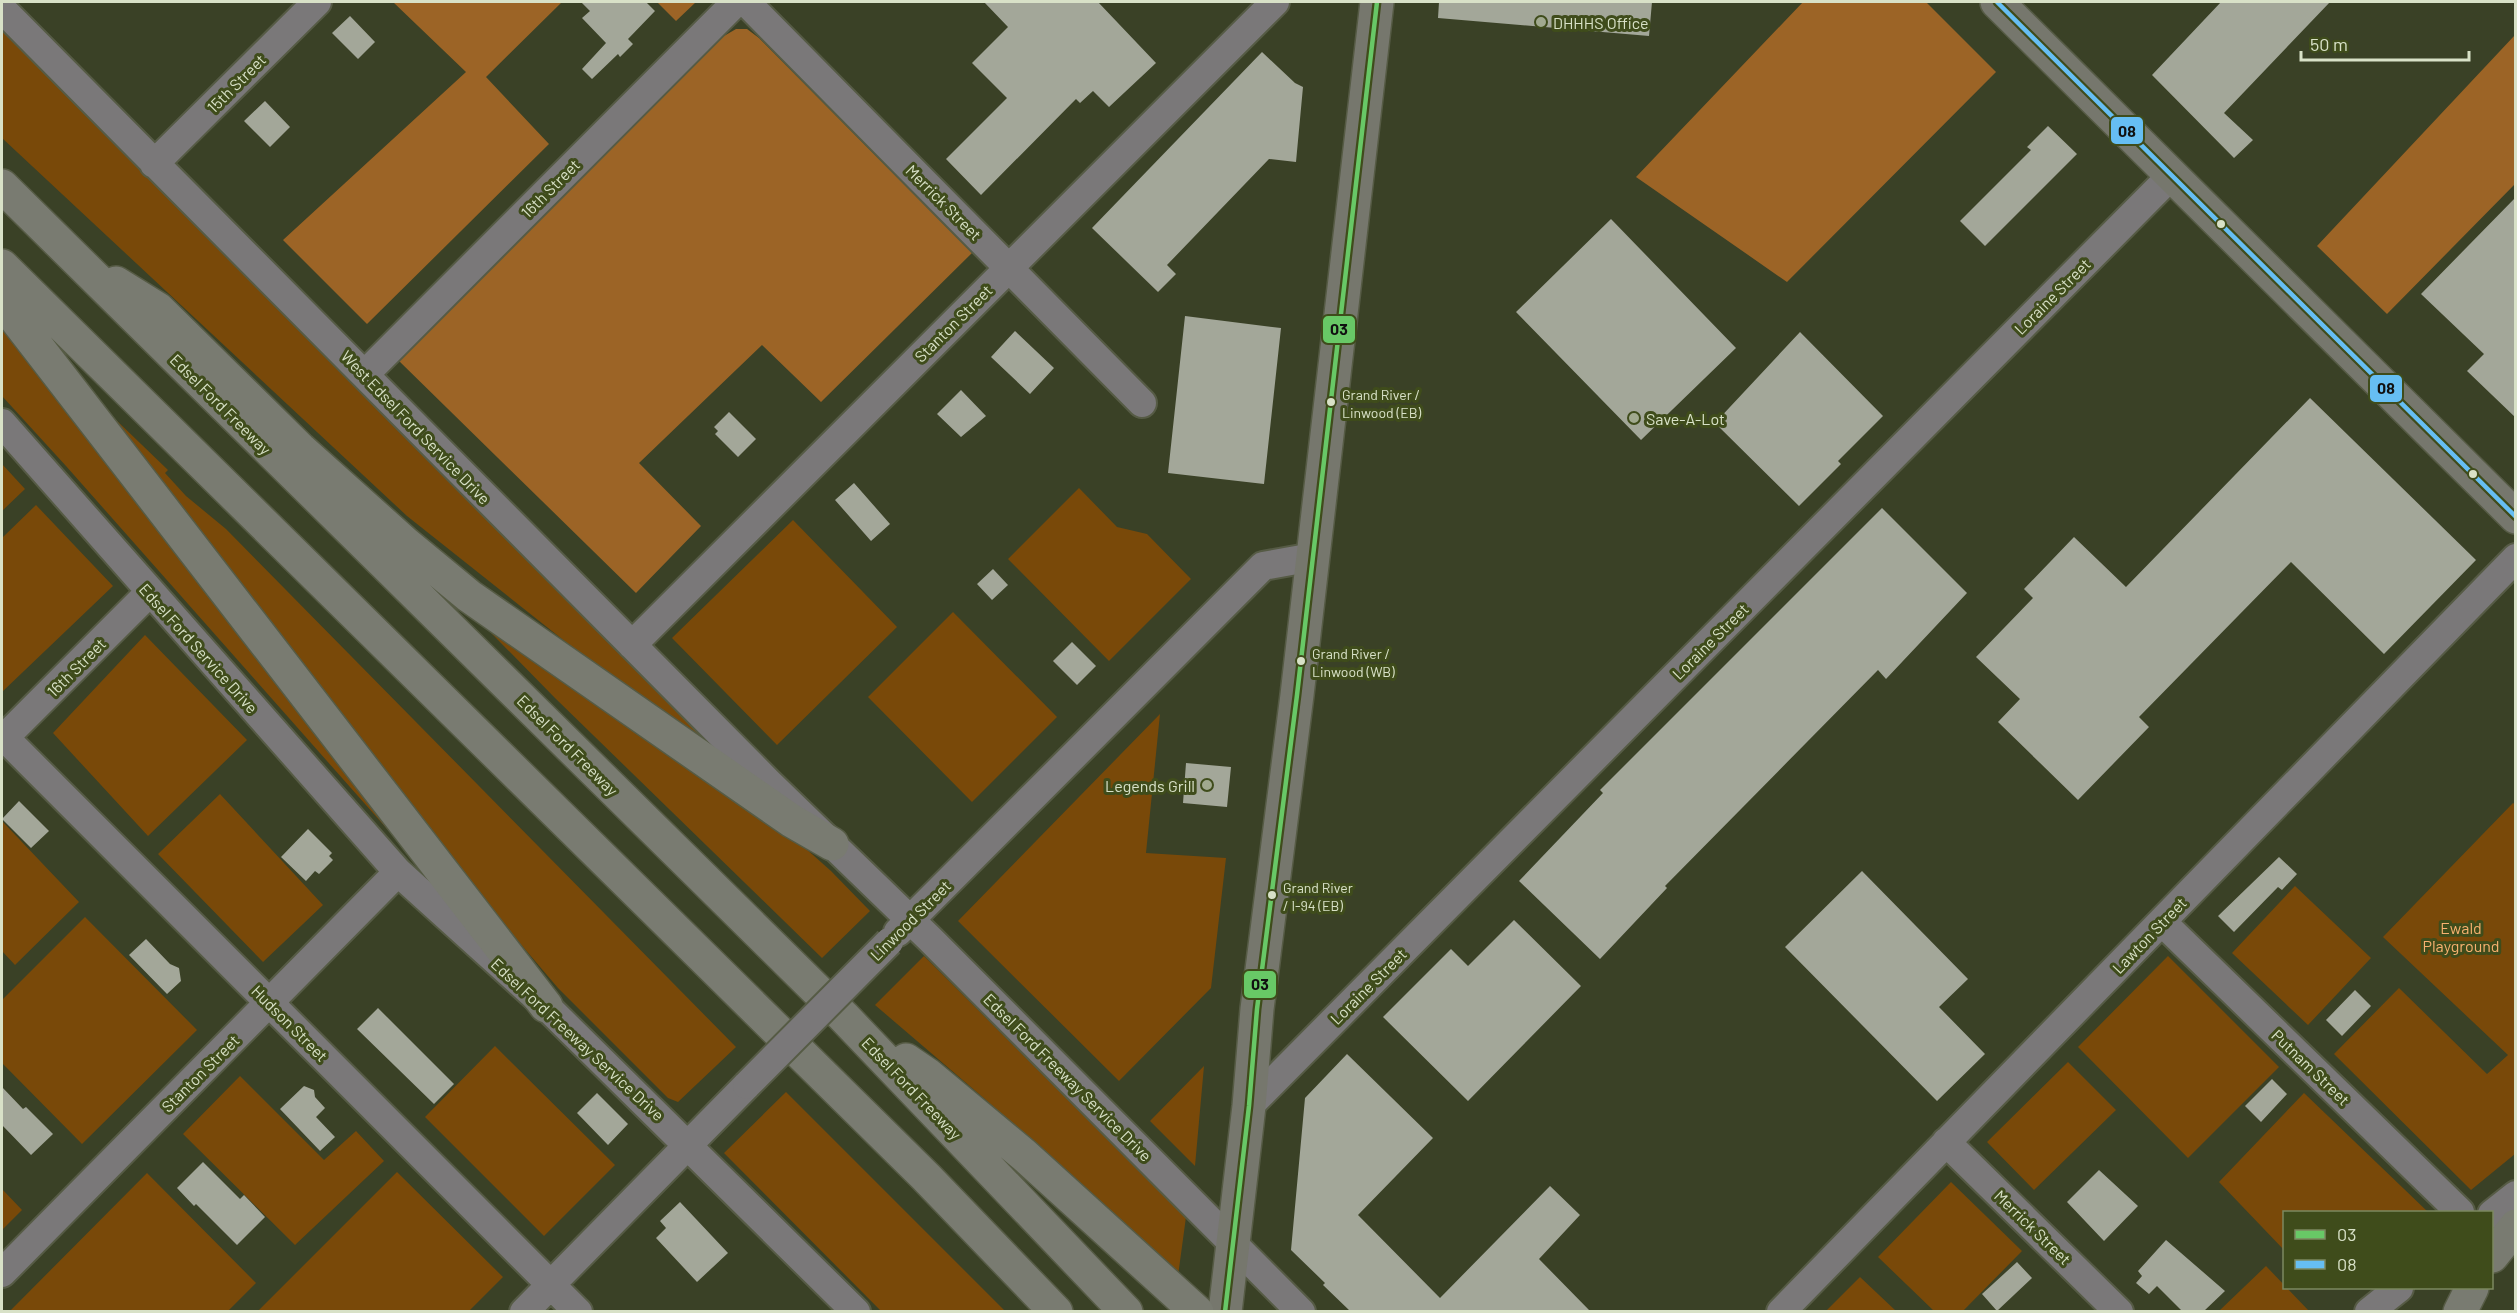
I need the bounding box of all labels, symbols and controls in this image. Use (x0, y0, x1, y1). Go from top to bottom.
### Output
place label: DHHHS Office (1553, 13, 1649, 32)
marker: DHHHS Office (1534, 15, 1548, 29)
scale bar (2301, 24, 2469, 62)
text: 50 m (2310, 33, 2348, 55)
street label: 15th Street (203, 50, 269, 116)
line badge: 08 (2110, 116, 2144, 145)
text: 08 (2118, 121, 2136, 140)
street label: 16th Street (517, 155, 583, 221)
street label: Merrick Street (902, 160, 986, 244)
unlabelled marker (2215, 218, 2227, 230)
street label: Loraine Street (2010, 254, 2094, 338)
street label: Stanton Street (910, 280, 996, 366)
line badge: 03 (1322, 315, 1356, 344)
text: 03 (1330, 319, 1348, 338)
street label: West Edsel Ford Service Drive (338, 346, 494, 508)
street label: Edsel Ford Freeway (167, 350, 276, 459)
line badge: 08 (2369, 374, 2403, 403)
text: 08 (2377, 378, 2395, 397)
place label: Grand River / Linwood (EB) (1342, 386, 1421, 421)
marker: Grand River / Linwood (EB) (1325, 396, 1337, 408)
place label: Save-A-Lot (1646, 409, 1725, 428)
marker: Save-A-Lot (1627, 411, 1641, 425)
unlabelled marker (2467, 468, 2479, 480)
street label: Edsel Ford Service Drive (136, 579, 262, 717)
street label: Loraine Street (1668, 599, 1752, 683)
street label: 16th Street (43, 634, 109, 700)
place label: Grand River / Linwood (WB) (1312, 645, 1395, 680)
marker: Grand River / Linwood (WB) (1295, 655, 1307, 667)
street label: Edsel Ford Freeway (514, 691, 623, 800)
place label: Legends Grill (1105, 776, 1195, 795)
marker: Legends Grill (1200, 778, 1214, 792)
street label: Linwood Street (866, 876, 954, 964)
place label: Grand River / I-94 (EB) (1283, 879, 1353, 914)
marker: Grand River / I-94 (EB) (1266, 889, 1278, 901)
street label: Lawton Street (2108, 893, 2190, 977)
park label: Ewald Playground (2422, 918, 2500, 955)
street label: Loraine Street (1326, 944, 1410, 1028)
street label: Edsel Ford Freeway Service Drive (488, 954, 668, 1124)
line badge: 03 (1243, 970, 1277, 999)
text: 03 (1251, 974, 1269, 993)
street label: Hudson Street (248, 981, 332, 1065)
street label: Edsel Ford Freeway Service Drive (980, 989, 1156, 1165)
street label: Putnam Street (2268, 1025, 2354, 1109)
street label: Stanton Street (157, 1030, 243, 1116)
street label: Edsel Ford Freeway (858, 1033, 966, 1143)
street label: Merrick Street (1991, 1186, 2075, 1268)
legend (2283, 1211, 2493, 1289)
text: 03 (2337, 1223, 2356, 1245)
text: 08 (2337, 1253, 2357, 1275)

